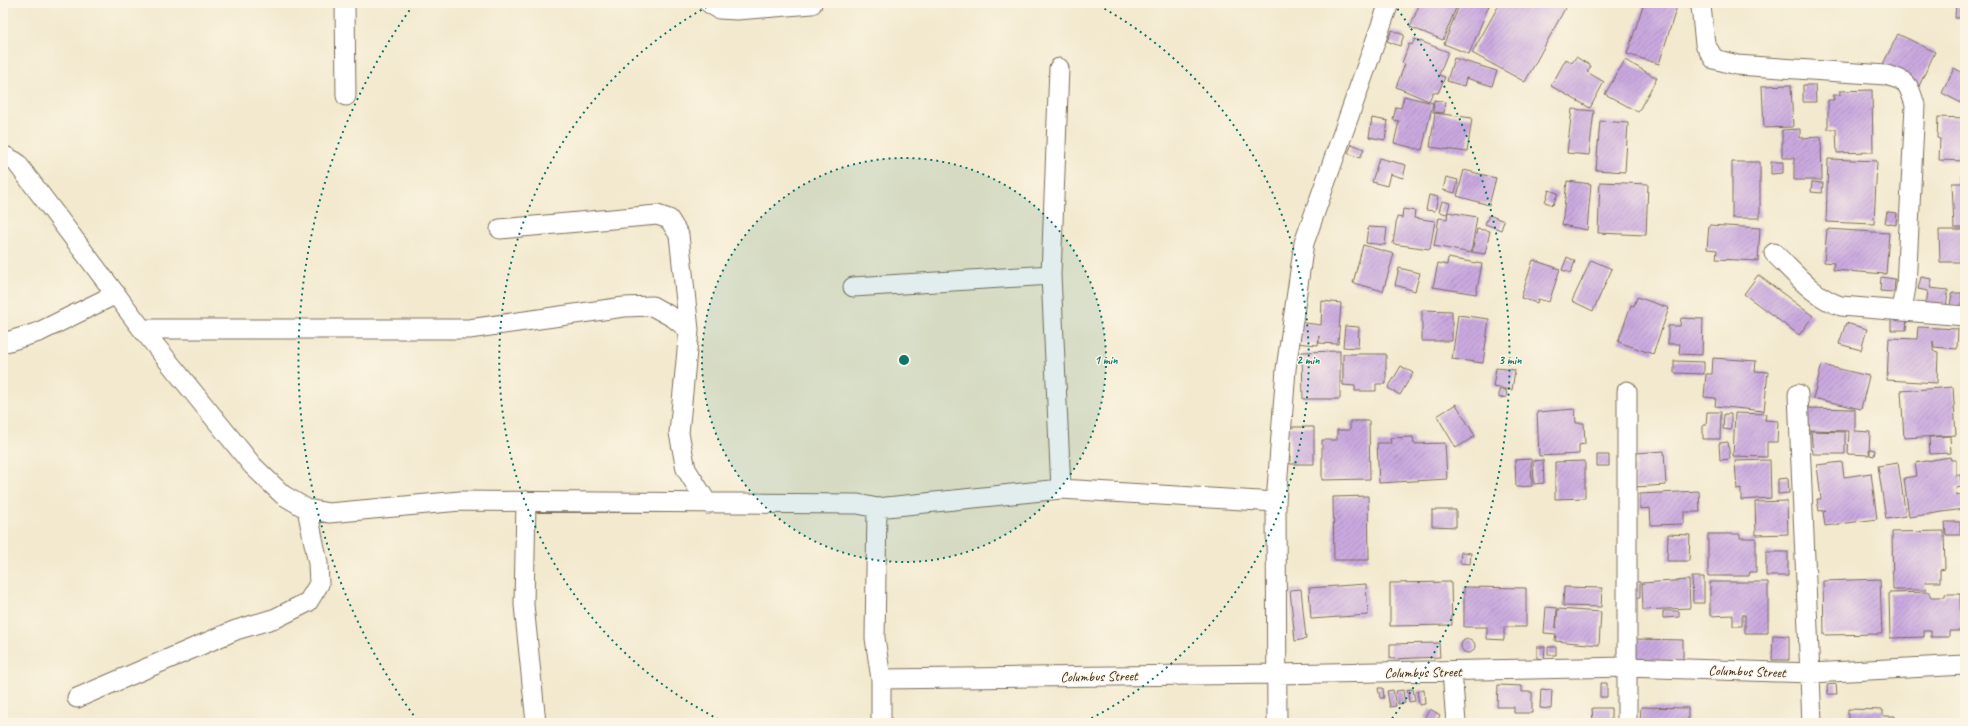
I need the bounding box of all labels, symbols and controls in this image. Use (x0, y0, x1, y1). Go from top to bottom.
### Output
text: 1 min (1095, 352, 1118, 368)
text: 2 min (1297, 352, 1320, 368)
text: 3 min (1499, 352, 1522, 368)
centre of rings (897, 353, 911, 367)
street label: Columbus Street (1708, 662, 1787, 681)
street label: Columbus Street (1384, 663, 1463, 682)
street label: Columbus Street (1060, 667, 1139, 686)

